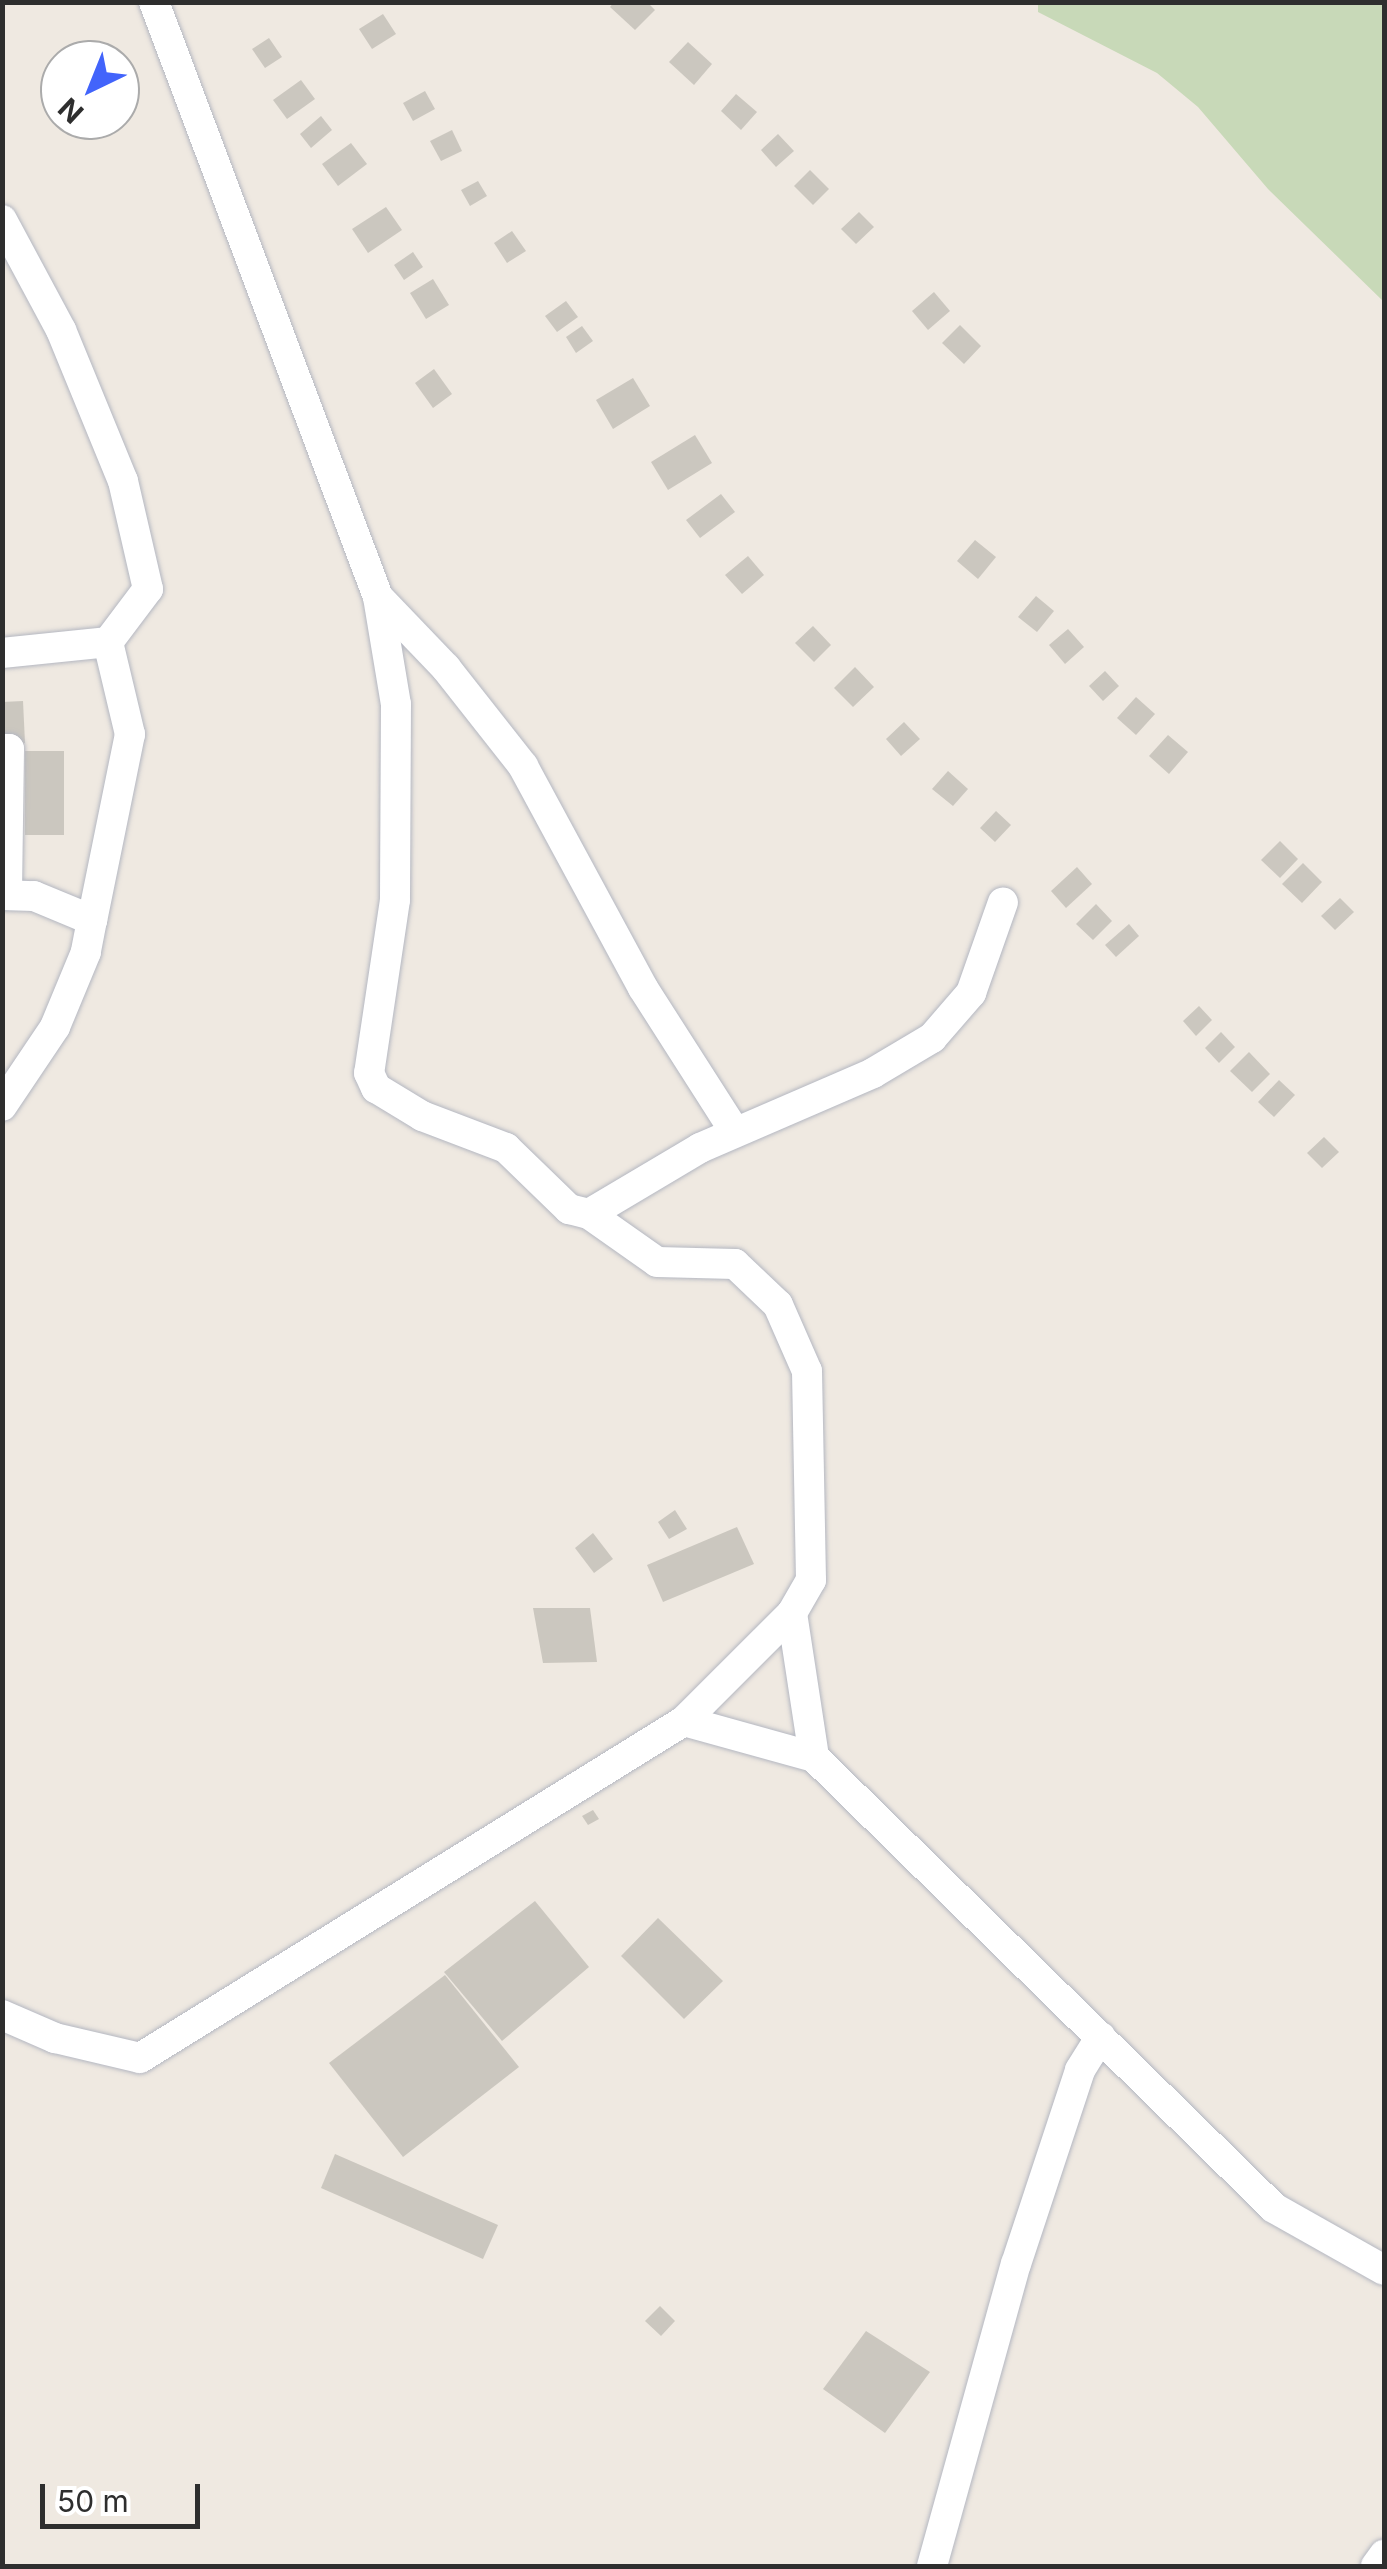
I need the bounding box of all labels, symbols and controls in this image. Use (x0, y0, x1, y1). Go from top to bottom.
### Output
north arrow (40, 40, 140, 140)
text: N (52, 91, 90, 130)
scale bar (45, 2464, 205, 2526)
text: 50 m (57, 2483, 129, 2519)

